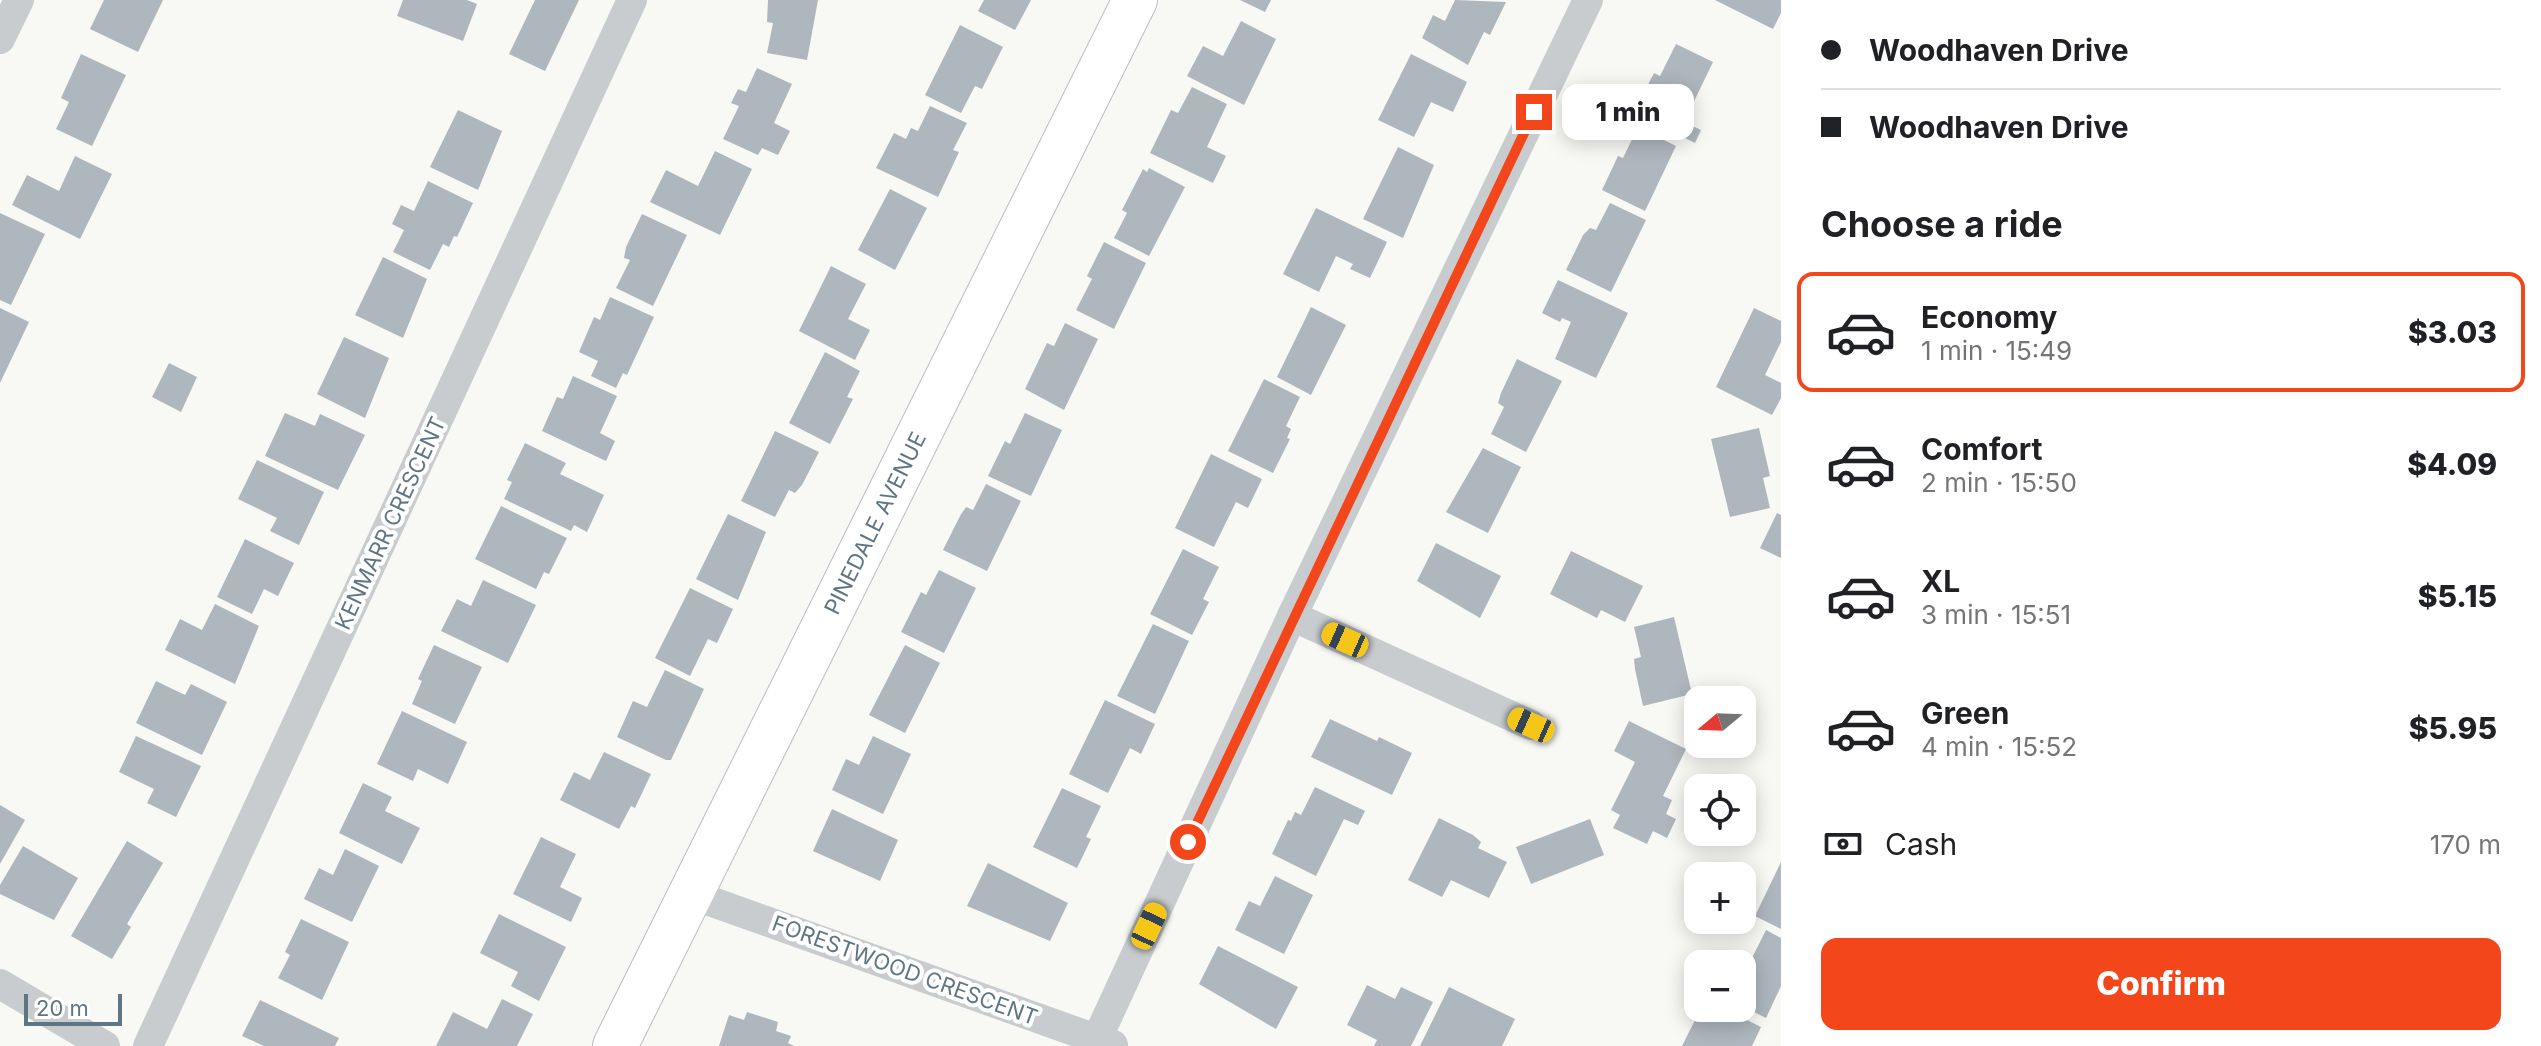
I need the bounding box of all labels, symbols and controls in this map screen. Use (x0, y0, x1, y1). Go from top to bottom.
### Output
text: Woodhaven Drive (1869, 32, 2129, 68)
callout: 1 min (1562, 84, 1694, 140)
route end (1516, 94, 1552, 130)
text: 1 min (1595, 96, 1661, 127)
text: Woodhaven Drive (1869, 109, 2129, 145)
text: Choose a ride (1821, 202, 2063, 246)
icon: car (1825, 296, 1897, 368)
text: Economy (1921, 299, 2057, 335)
text: $3.03 (2408, 314, 2497, 350)
text: 1 min · 15:49 (1921, 335, 2072, 366)
street label: KENMARR CRESCENT (329, 412, 451, 634)
street label: PINEDALE AVENUE (819, 428, 931, 619)
icon: car (1825, 428, 1897, 500)
text: Comfort (1921, 431, 2042, 467)
text: $4.09 (2407, 446, 2497, 482)
text: 2 min · 15:50 (1921, 467, 2077, 498)
icon: car (1825, 560, 1897, 632)
text: XL (1921, 563, 1960, 599)
text: $5.15 (2418, 578, 2497, 614)
text: 3 min · 15:51 (1921, 599, 2071, 630)
car (1318, 619, 1372, 661)
north arrow (1684, 686, 1756, 758)
map controls (1684, 686, 1756, 1022)
icon: car (1825, 692, 1897, 764)
text: Green (1921, 695, 2009, 731)
car (1504, 704, 1558, 746)
text: $5.95 (2409, 710, 2497, 746)
text: 4 min · 15:52 (1921, 731, 2077, 762)
button: locate (1684, 774, 1756, 846)
icon: cash (1821, 822, 1865, 866)
route start (1170, 824, 1206, 860)
text: Cash (1885, 826, 1957, 862)
text: 170 m (2430, 829, 2501, 860)
button: + (1684, 862, 1756, 934)
car (1128, 899, 1170, 953)
street label: FORESTWOOD CRESCENT (769, 910, 1041, 1030)
button: Confirm (1821, 938, 2501, 1030)
button: − (1684, 950, 1756, 1022)
scale bar (24, 990, 122, 1026)
text: 20 m (36, 995, 89, 1021)

